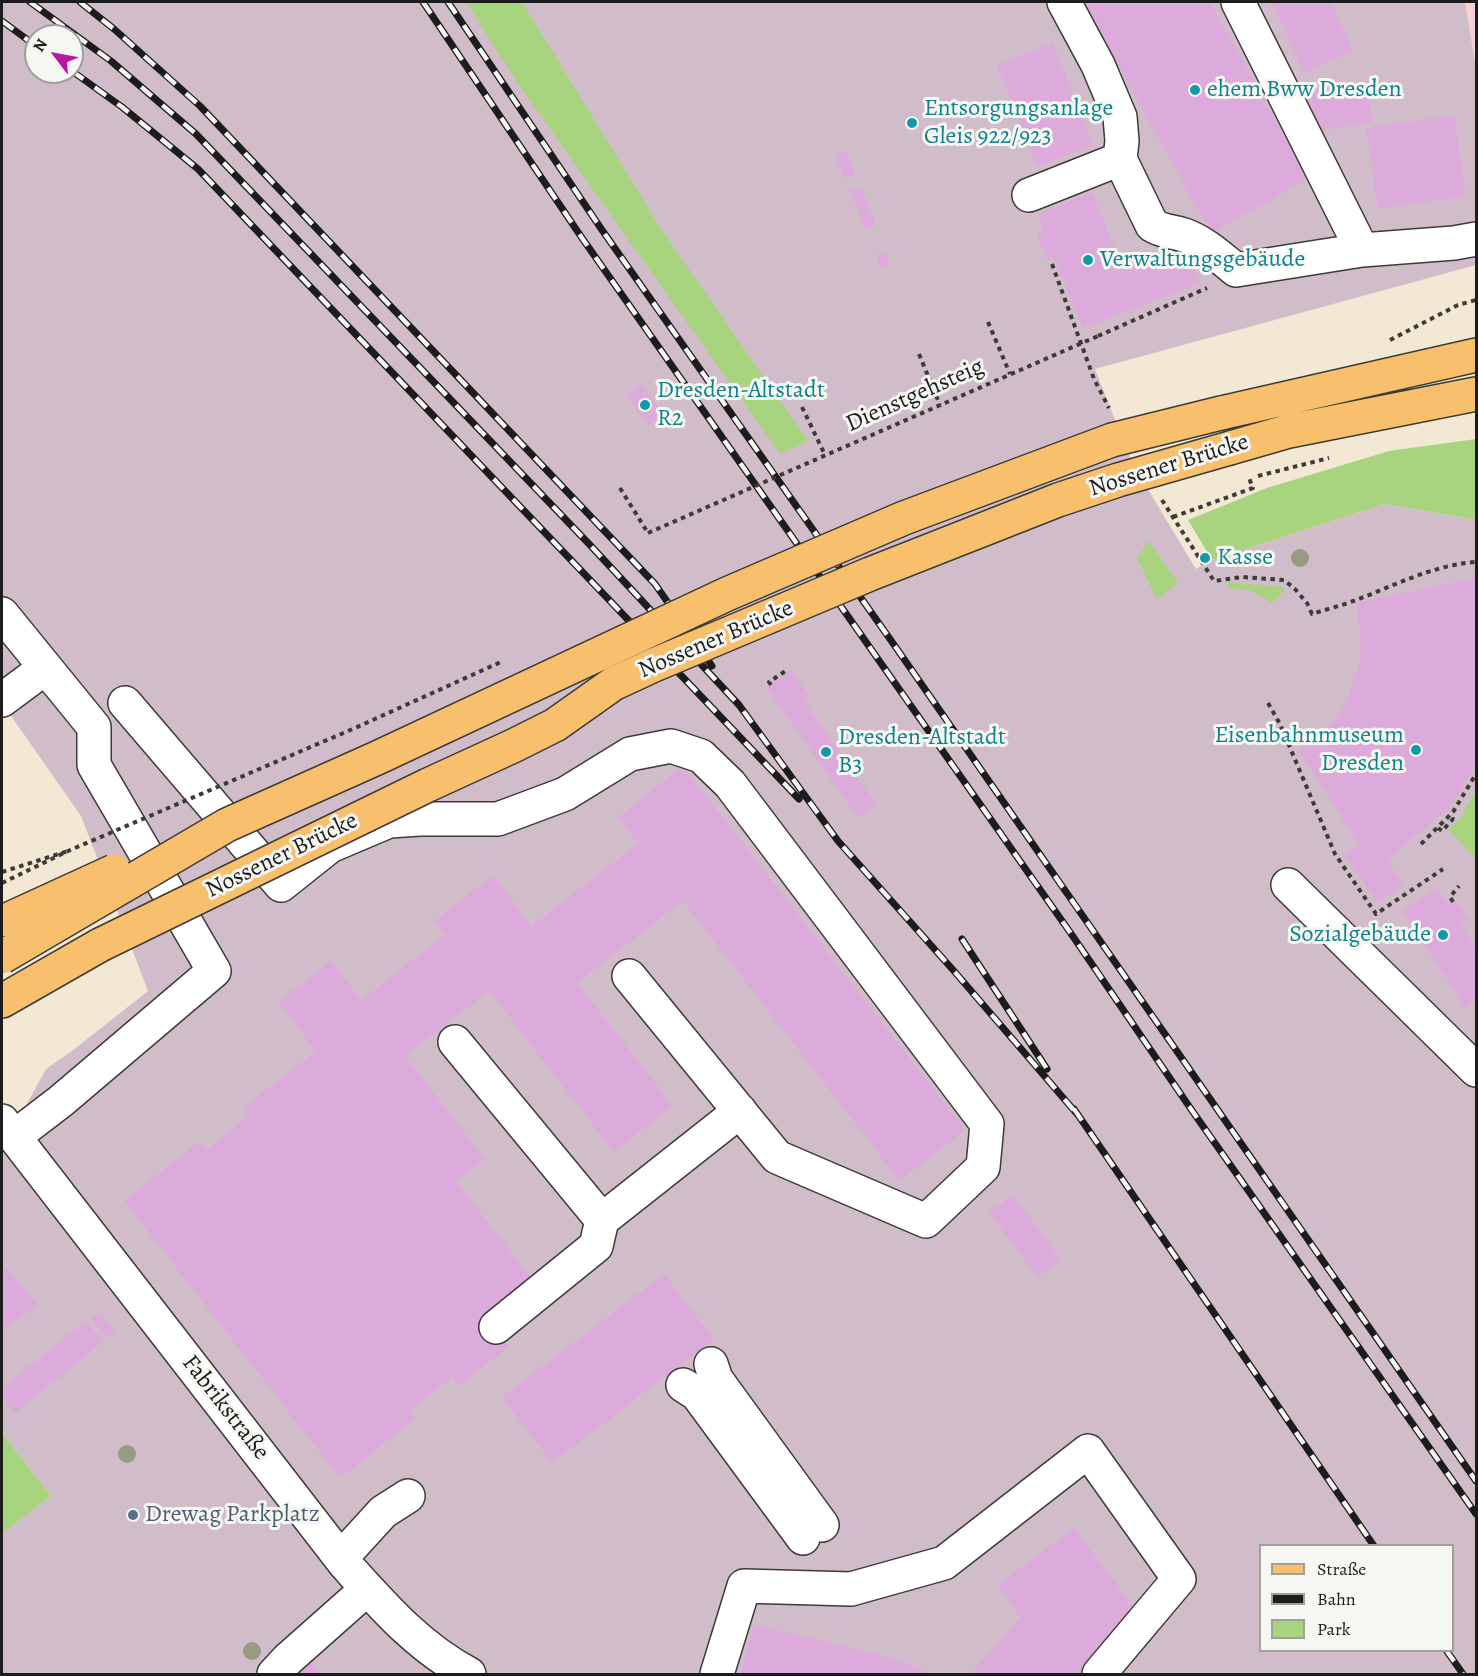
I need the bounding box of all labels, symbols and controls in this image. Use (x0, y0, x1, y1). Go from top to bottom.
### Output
north arrow (24, 24, 84, 84)
text: N (28, 35, 53, 56)
place label: ehem Bww Dresden (1207, 76, 1402, 104)
marker: ehem Bww Dresden (1188, 83, 1202, 97)
place label: Entsorgungsanlage Gleis 922/923 (924, 95, 1113, 151)
marker: Entsorgungsanlage Gleis 922/923 (905, 116, 919, 130)
place label: Verwaltungsgebäude (1100, 246, 1305, 274)
marker: Verwaltungsgebäude (1081, 253, 1095, 267)
street label: Dienstgehsteig (842, 353, 988, 439)
place label: Dresden-Altstadt R2 (657, 377, 825, 433)
marker: Dresden-Altstadt R2 (638, 398, 652, 412)
street label: Nossener Brücke (1086, 428, 1252, 504)
place label: Kasse (1217, 544, 1273, 572)
marker: Kasse (1198, 551, 1212, 565)
street label: Nossener Brücke (634, 594, 798, 686)
place label: Eisenbahnmuseum Dresden (1215, 722, 1404, 778)
place label: Dresden-Altstadt B3 (838, 724, 1006, 780)
marker: Eisenbahnmuseum Dresden (1409, 743, 1423, 757)
marker: Dresden-Altstadt B3 (819, 745, 833, 759)
street label: Nossener Brücke (201, 807, 363, 905)
place label: Sozialgebäude (1289, 921, 1431, 949)
marker: Sozialgebäude (1436, 928, 1450, 942)
street label: Fabrikstraße (175, 1350, 275, 1466)
place label: Drewag Parkplatz (145, 1501, 320, 1529)
marker: Drewag Parkplatz (126, 1508, 140, 1522)
legend (1259, 1544, 1454, 1652)
text: Straße (1317, 1557, 1366, 1581)
text: Bahn (1317, 1587, 1356, 1611)
text: Park (1317, 1617, 1351, 1641)

